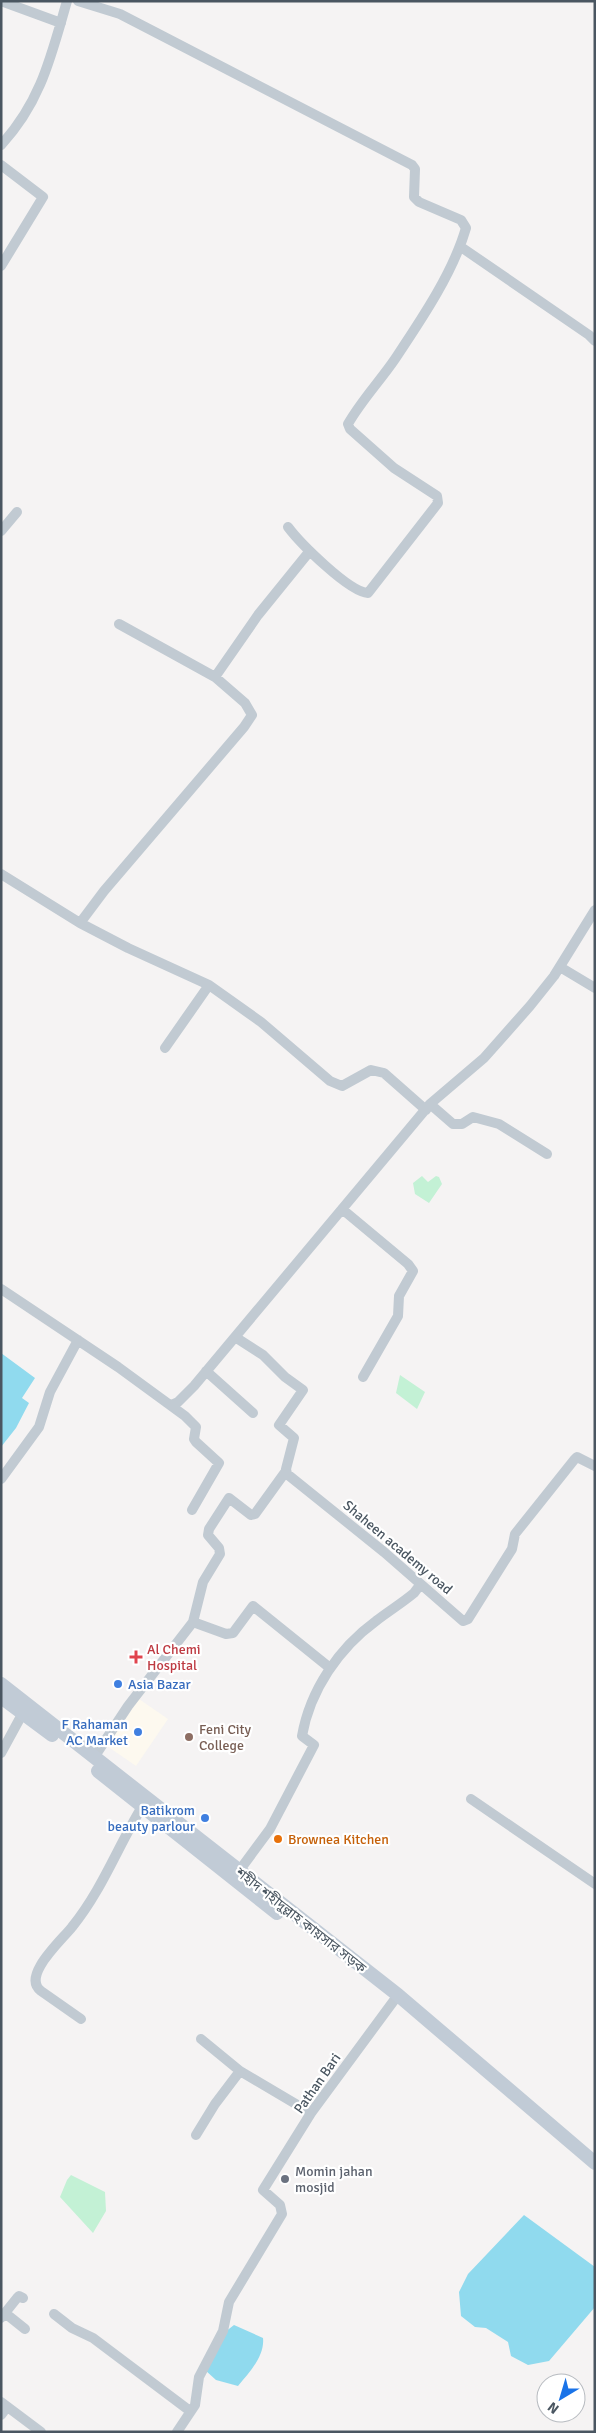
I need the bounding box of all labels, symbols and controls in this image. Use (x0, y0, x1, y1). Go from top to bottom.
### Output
street label: Shaheen academy road (340, 1497, 456, 1598)
place label: Al Chemi Hospital (147, 1641, 201, 1674)
marker: Al Chemi Hospital (129, 1650, 143, 1664)
place label: Asia Bazar (128, 1676, 192, 1693)
marker: Asia Bazar (112, 1678, 124, 1690)
place label: F Rahaman AC Market (62, 1716, 128, 1749)
place label: Feni City College (199, 1721, 252, 1754)
marker: F Rahaman AC Market (132, 1726, 144, 1738)
marker: Feni City College (183, 1731, 195, 1743)
place label: Batikrom beauty parlour (108, 1802, 196, 1835)
marker: Batikrom beauty parlour (199, 1812, 211, 1824)
place label: Brownea Kitchen (288, 1831, 389, 1848)
marker: Brownea Kitchen (272, 1833, 284, 1845)
street label: শহীদ শহীদুল্লাহ কায়সার সড়ক (231, 1863, 370, 1977)
street label: Pathan Bari (290, 2050, 344, 2117)
place label: Momin jahan mosjid (295, 2163, 373, 2196)
marker: Momin jahan mosjid (279, 2173, 291, 2185)
north arrow (536, 2373, 586, 2423)
text: N (544, 2398, 562, 2418)

